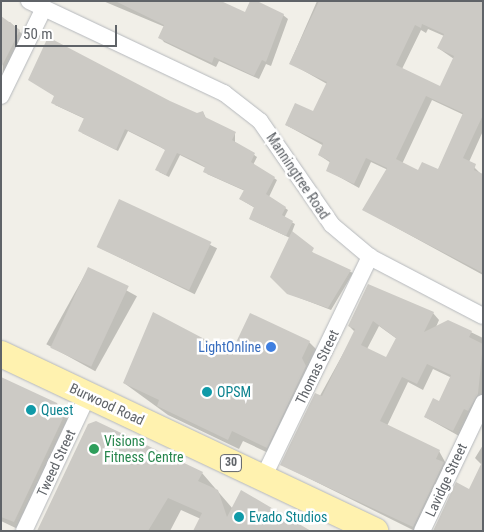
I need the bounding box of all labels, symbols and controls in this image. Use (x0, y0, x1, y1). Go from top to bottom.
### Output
scale bar (18, 15, 120, 47)
text: 50 m (23, 25, 53, 43)
street label: Manningtree Road (263, 130, 333, 222)
street label: Thomas Street (292, 327, 342, 407)
place label: LightOnline (198, 339, 261, 355)
marker: LightOnline (265, 341, 277, 353)
street label: Burwood Road (67, 379, 147, 429)
place label: OPSM (217, 384, 251, 400)
marker: OPSM (201, 386, 213, 398)
place label: Quest (41, 402, 73, 418)
marker: Quest (25, 404, 37, 416)
street label: Tweed Street (33, 427, 79, 499)
place label: Visions Fitness Centre (104, 433, 184, 466)
street label: Lavidge Street (422, 441, 470, 519)
marker: Visions Fitness Centre (88, 443, 100, 455)
road number: 30 (220, 453, 242, 472)
place label: Evado Studios (249, 509, 327, 525)
marker: Evado Studios (233, 511, 245, 523)

